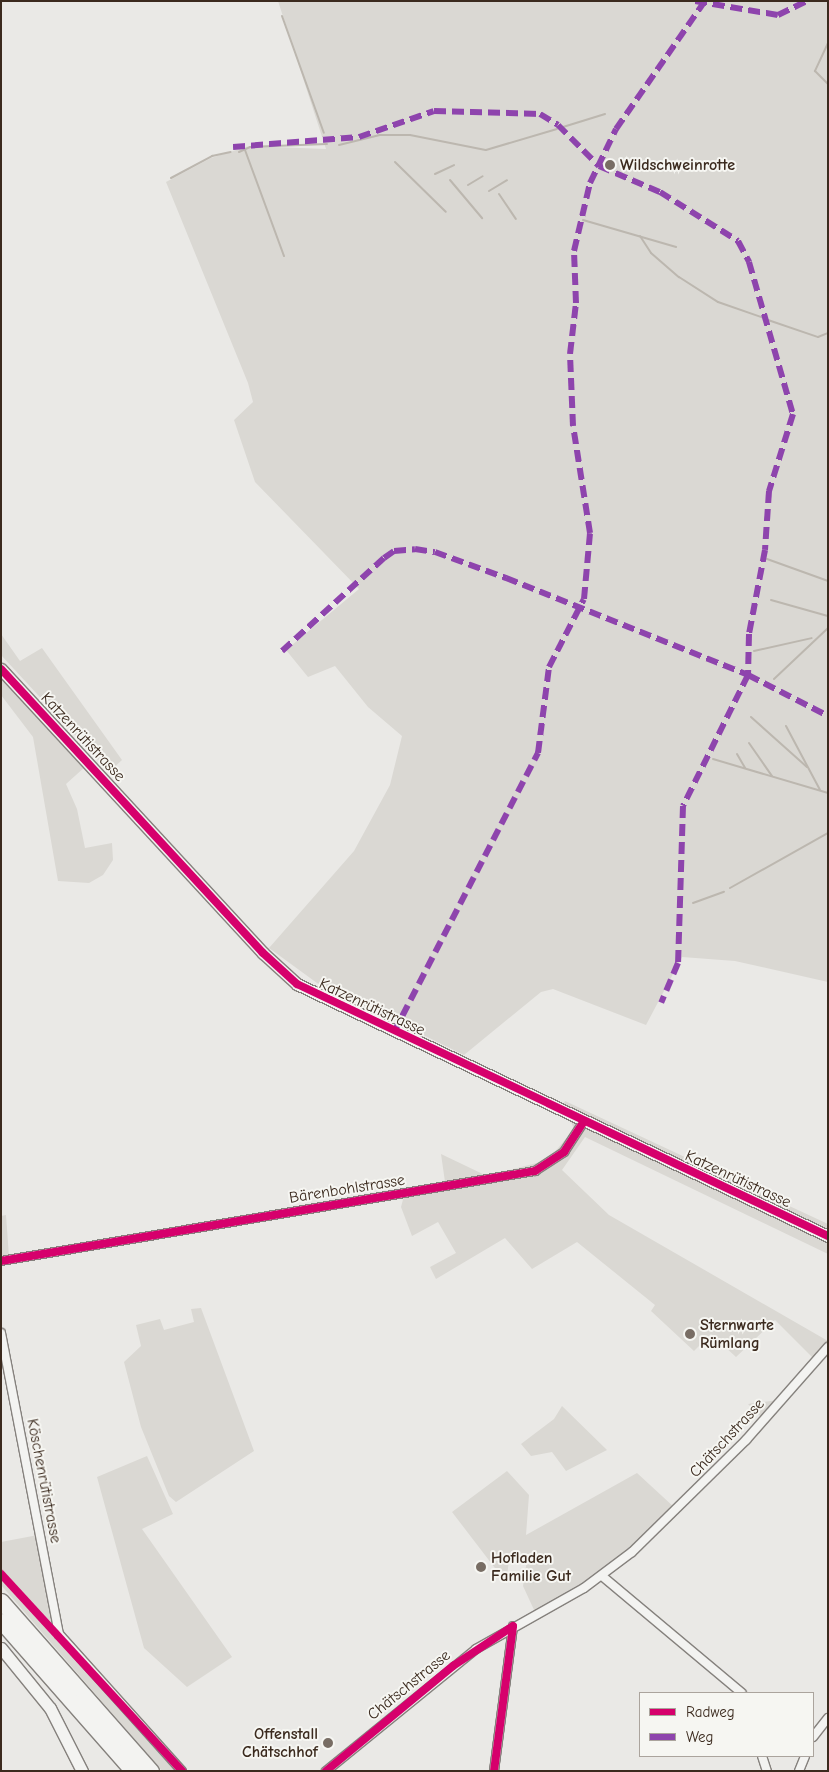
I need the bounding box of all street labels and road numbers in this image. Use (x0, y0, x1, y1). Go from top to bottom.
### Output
street label: Katzenrütistrasse (37, 688, 129, 786)
street label: Katzenrütistrasse (316, 974, 428, 1040)
street label: Katzenrütistrasse (682, 1146, 794, 1212)
street label: Bärenbohlstrasse (288, 1170, 406, 1208)
street label: Chätschstrasse (686, 1395, 768, 1481)
street label: Köschenrütistrasse (22, 1417, 66, 1545)
street label: Chätschstrasse (364, 1646, 454, 1724)

